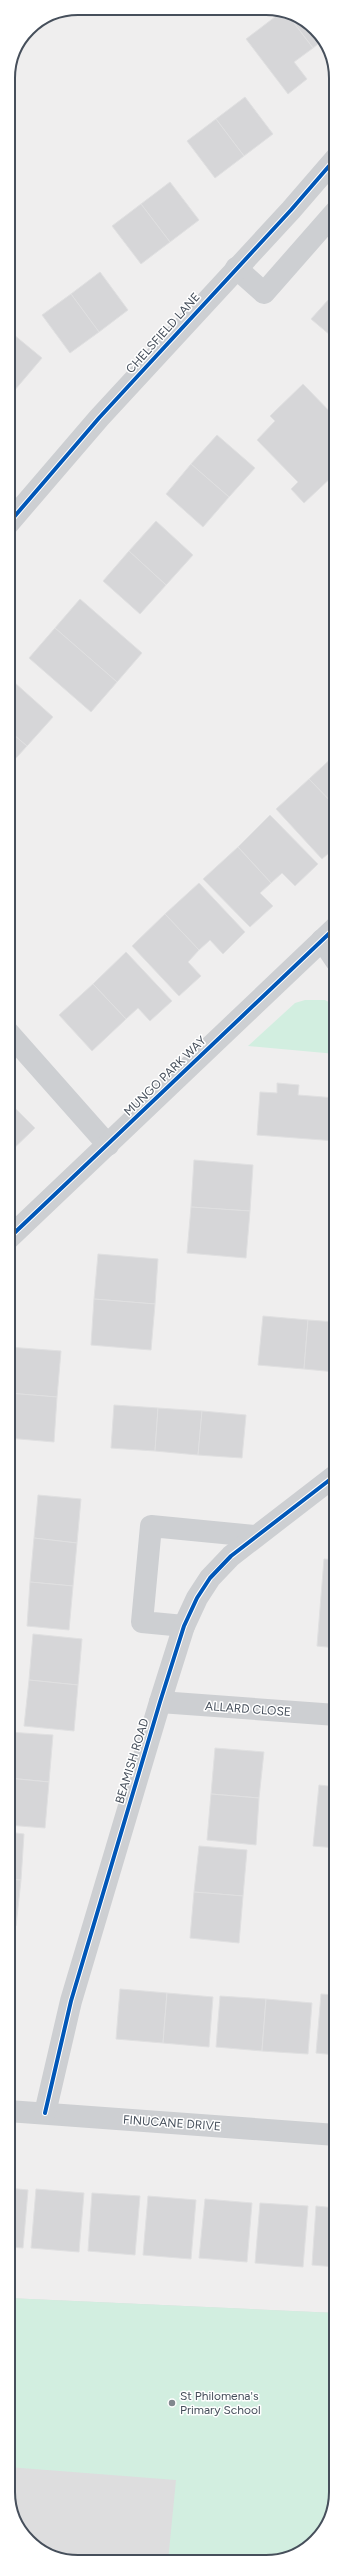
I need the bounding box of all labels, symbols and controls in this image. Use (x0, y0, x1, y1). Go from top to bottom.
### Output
street label: CHELSFIELD LANE (123, 290, 203, 376)
street label: MUNGO PARK WAY (121, 1033, 209, 1119)
street label: ALLARD CLOSE (205, 1699, 291, 1719)
street label: BEAMISH ROAD (112, 1717, 152, 1805)
street label: FINUCANE DRIVE (123, 2113, 221, 2133)
place label: St Philomena's Primary School (180, 2389, 261, 2417)
marker: St Philomena's Primary School (167, 2398, 177, 2408)

